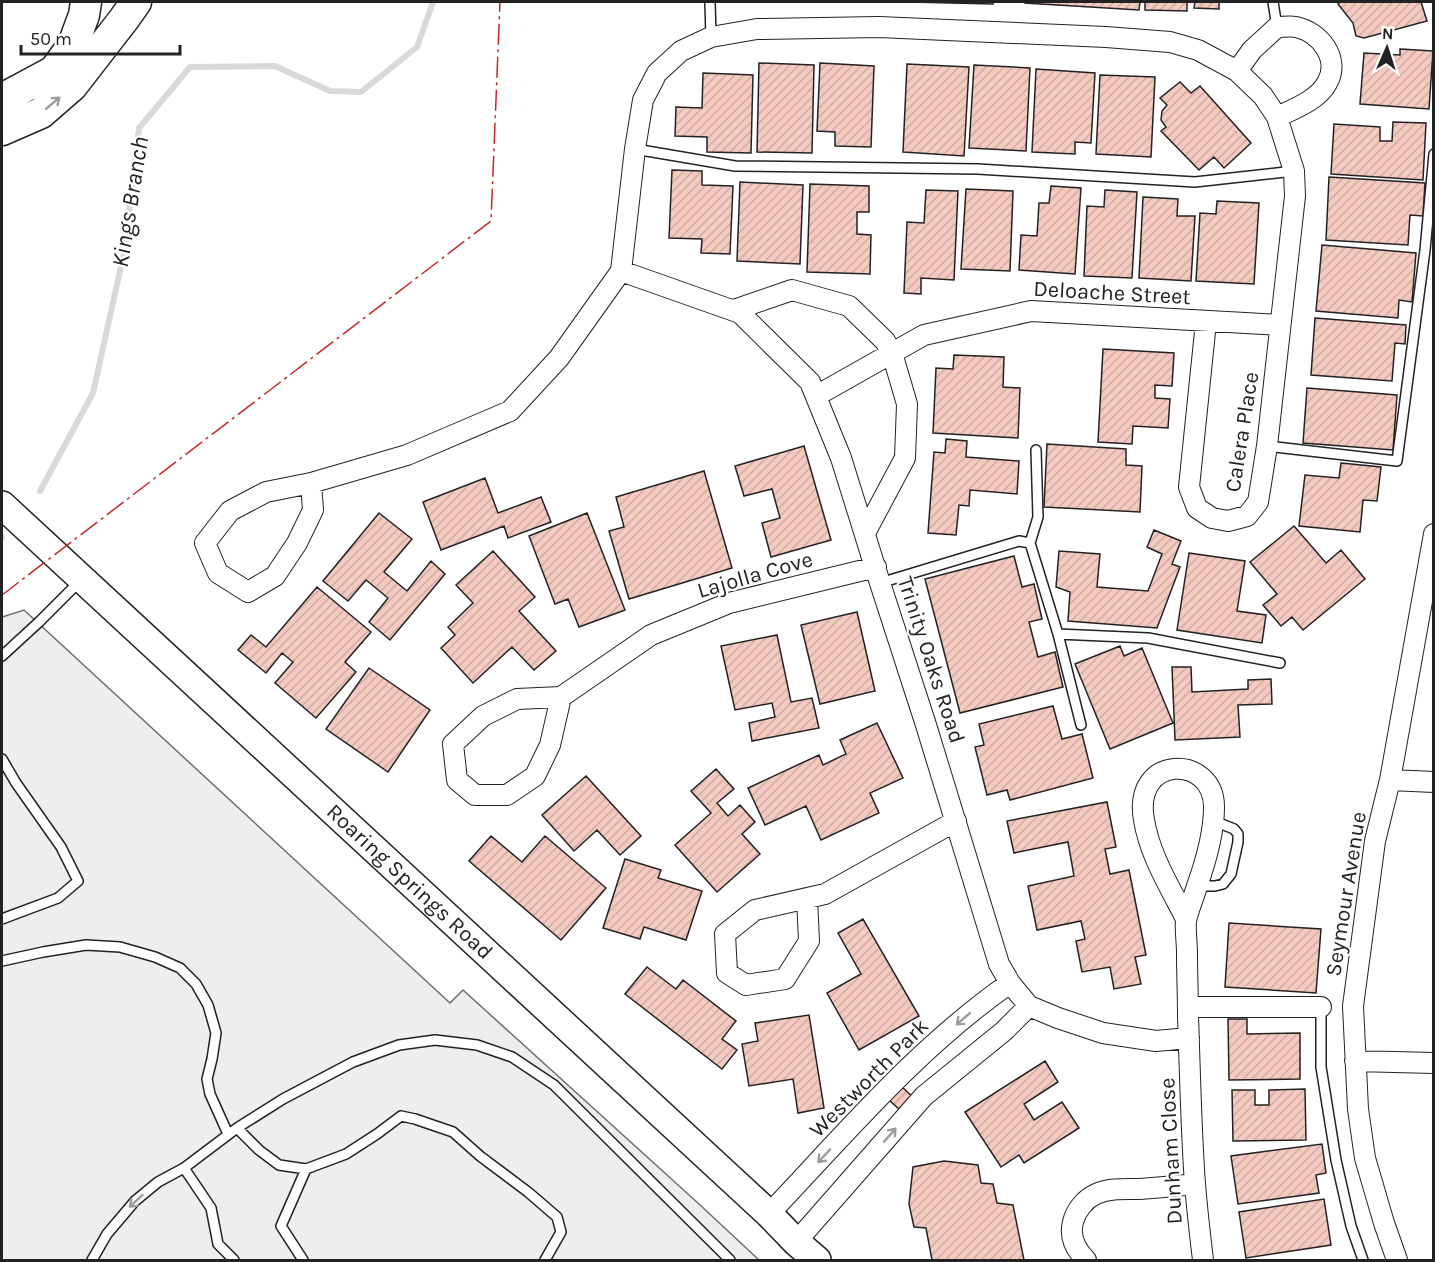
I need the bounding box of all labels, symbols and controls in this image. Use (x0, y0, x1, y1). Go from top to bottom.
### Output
scale bar (21, 18, 180, 56)
north arrow (1357, 18, 1417, 78)
text: N (1382, 24, 1394, 43)
text: 50 m (30, 28, 72, 50)
one-way arrow (45, 96, 61, 109)
water label: Kings Branch (106, 134, 154, 270)
street label: Deloache Street (1033, 276, 1191, 310)
street label: Calera Place (1220, 370, 1264, 494)
street label: Lajolla Cove (694, 546, 816, 604)
street label: Trinity Oaks Road (892, 573, 970, 747)
street label: Roaring Springs Road (321, 799, 498, 965)
street label: Seymour Avenue (1320, 810, 1372, 978)
one-way arrow (956, 1012, 971, 1026)
street label: Westworth Park (804, 1013, 934, 1143)
street label: Dunham Close (1154, 1077, 1188, 1225)
one-way arrow (883, 1127, 897, 1142)
one-way arrow (817, 1148, 832, 1163)
one-way arrow (129, 1194, 144, 1208)

